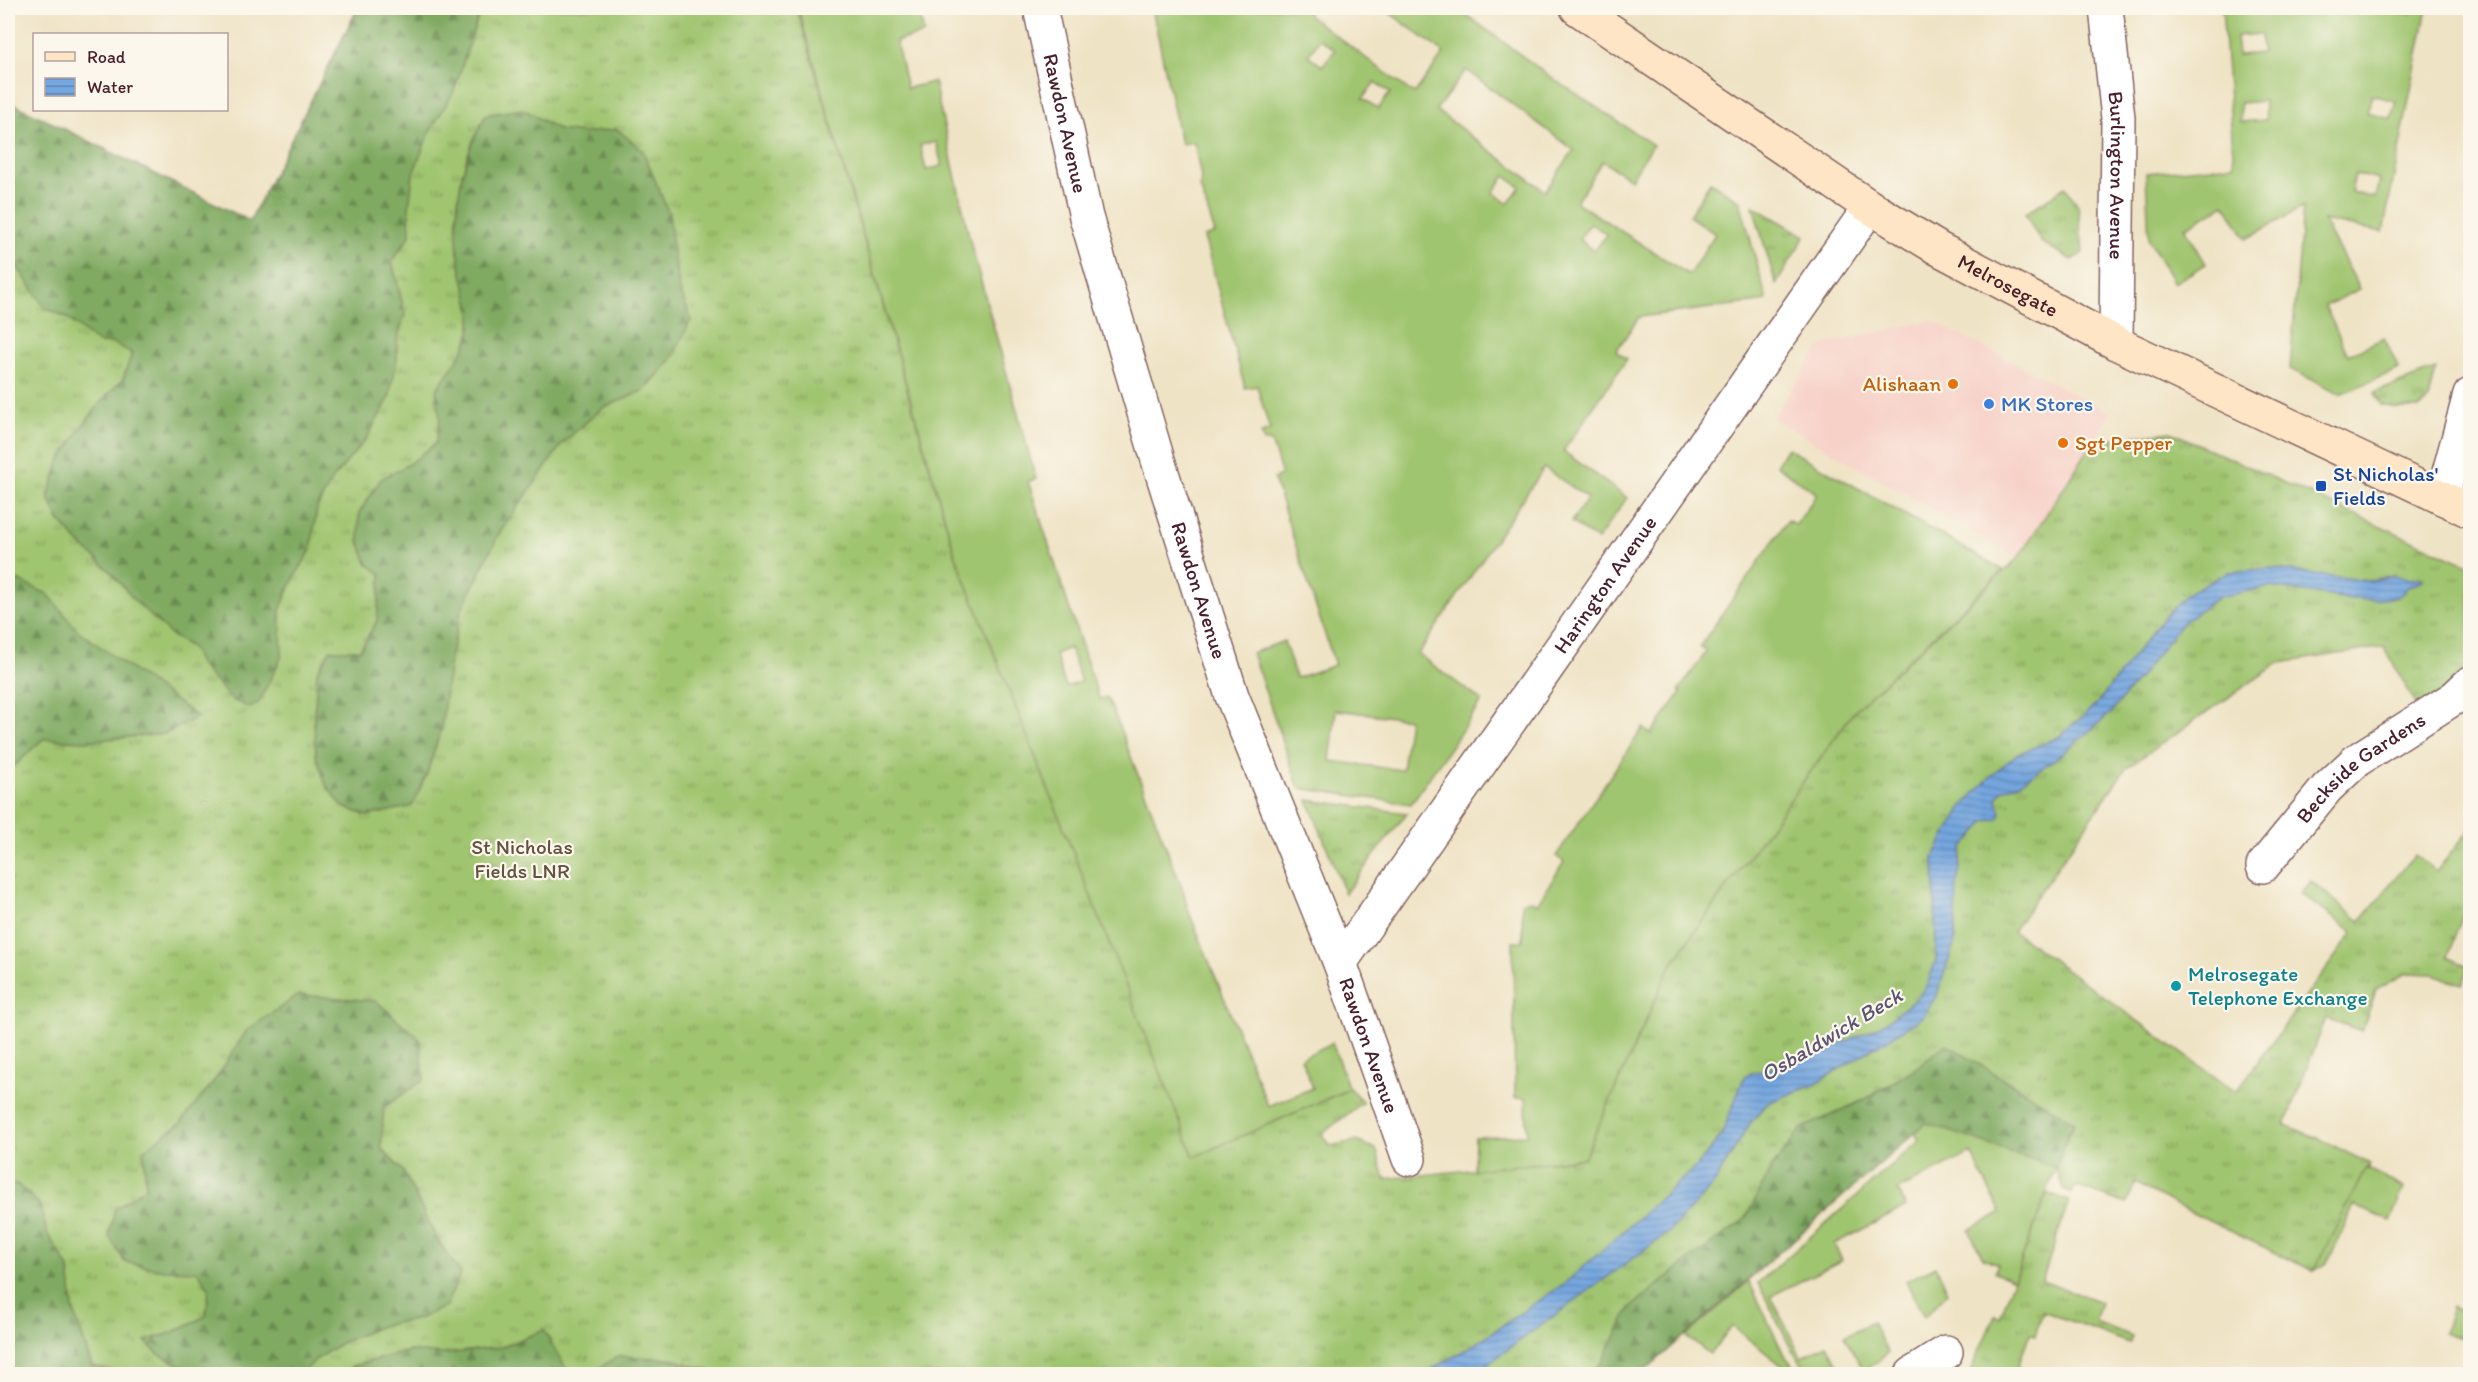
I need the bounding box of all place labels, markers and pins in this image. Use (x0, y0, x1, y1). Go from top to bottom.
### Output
place label: Alishaan (1863, 371, 1941, 396)
marker: Alishaan (1946, 377, 1960, 391)
place label: MK Stores (2001, 391, 2093, 416)
marker: MK Stores (1982, 397, 1996, 411)
place label: Sgt Pepper (2075, 430, 2172, 455)
marker: Sgt Pepper (2056, 436, 2070, 450)
place label: St Nicholas' Fields (2333, 461, 2439, 510)
marker: St Nicholas' Fields (2314, 479, 2328, 493)
place label: Melrosegate Telephone Exchange (2188, 961, 2368, 1010)
marker: Melrosegate Telephone Exchange (2169, 979, 2183, 993)

